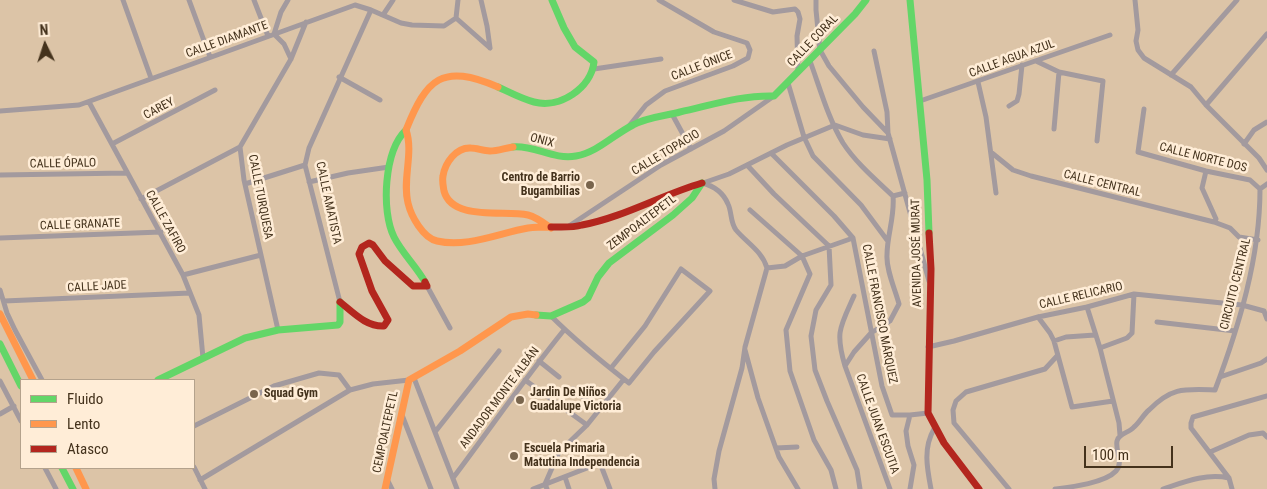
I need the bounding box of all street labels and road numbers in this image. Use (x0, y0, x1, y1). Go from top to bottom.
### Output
street label: CALLE CORAL (785, 12, 841, 70)
street label: CALLE DIAMANTE (184, 18, 270, 62)
street label: CALLE AGUA AZUL (967, 37, 1057, 81)
street label: CALLE ÓNICE (669, 48, 735, 84)
street label: CAREY (141, 95, 177, 123)
street label: CALLE TOPACIO (629, 127, 703, 179)
street label: ONIX (528, 131, 556, 151)
street label: CALLE NORTE DOS (1158, 140, 1248, 176)
street label: CALLE TURQUESA (245, 153, 275, 241)
street label: CALLE ÓPALO (30, 156, 96, 172)
street label: CALLE AMATISTA (312, 160, 344, 246)
street label: CALLE CENTRAL (1062, 167, 1142, 201)
street label: CALLE ZAFIRO (142, 188, 188, 256)
street label: ZEMPOALTEPETL (605, 192, 679, 254)
street label: AVENIDA JOSÉ MURAT (909, 199, 925, 307)
street label: CALLE GRANATE (40, 216, 120, 234)
street label: CIRCUITO CENTRAL (1218, 237, 1254, 331)
street label: CALLE FRANCISCO MÁRQUEZ (858, 243, 900, 385)
street label: CALLE JADE (67, 278, 127, 296)
street label: CALLE RELICARIO (1038, 279, 1124, 313)
street label: ANDADOR MONTE ALBÁN (457, 344, 543, 452)
street label: CALLE JUAN ESCUTIA (852, 372, 902, 476)
street label: CEMPOALTEPETL (370, 390, 402, 474)

